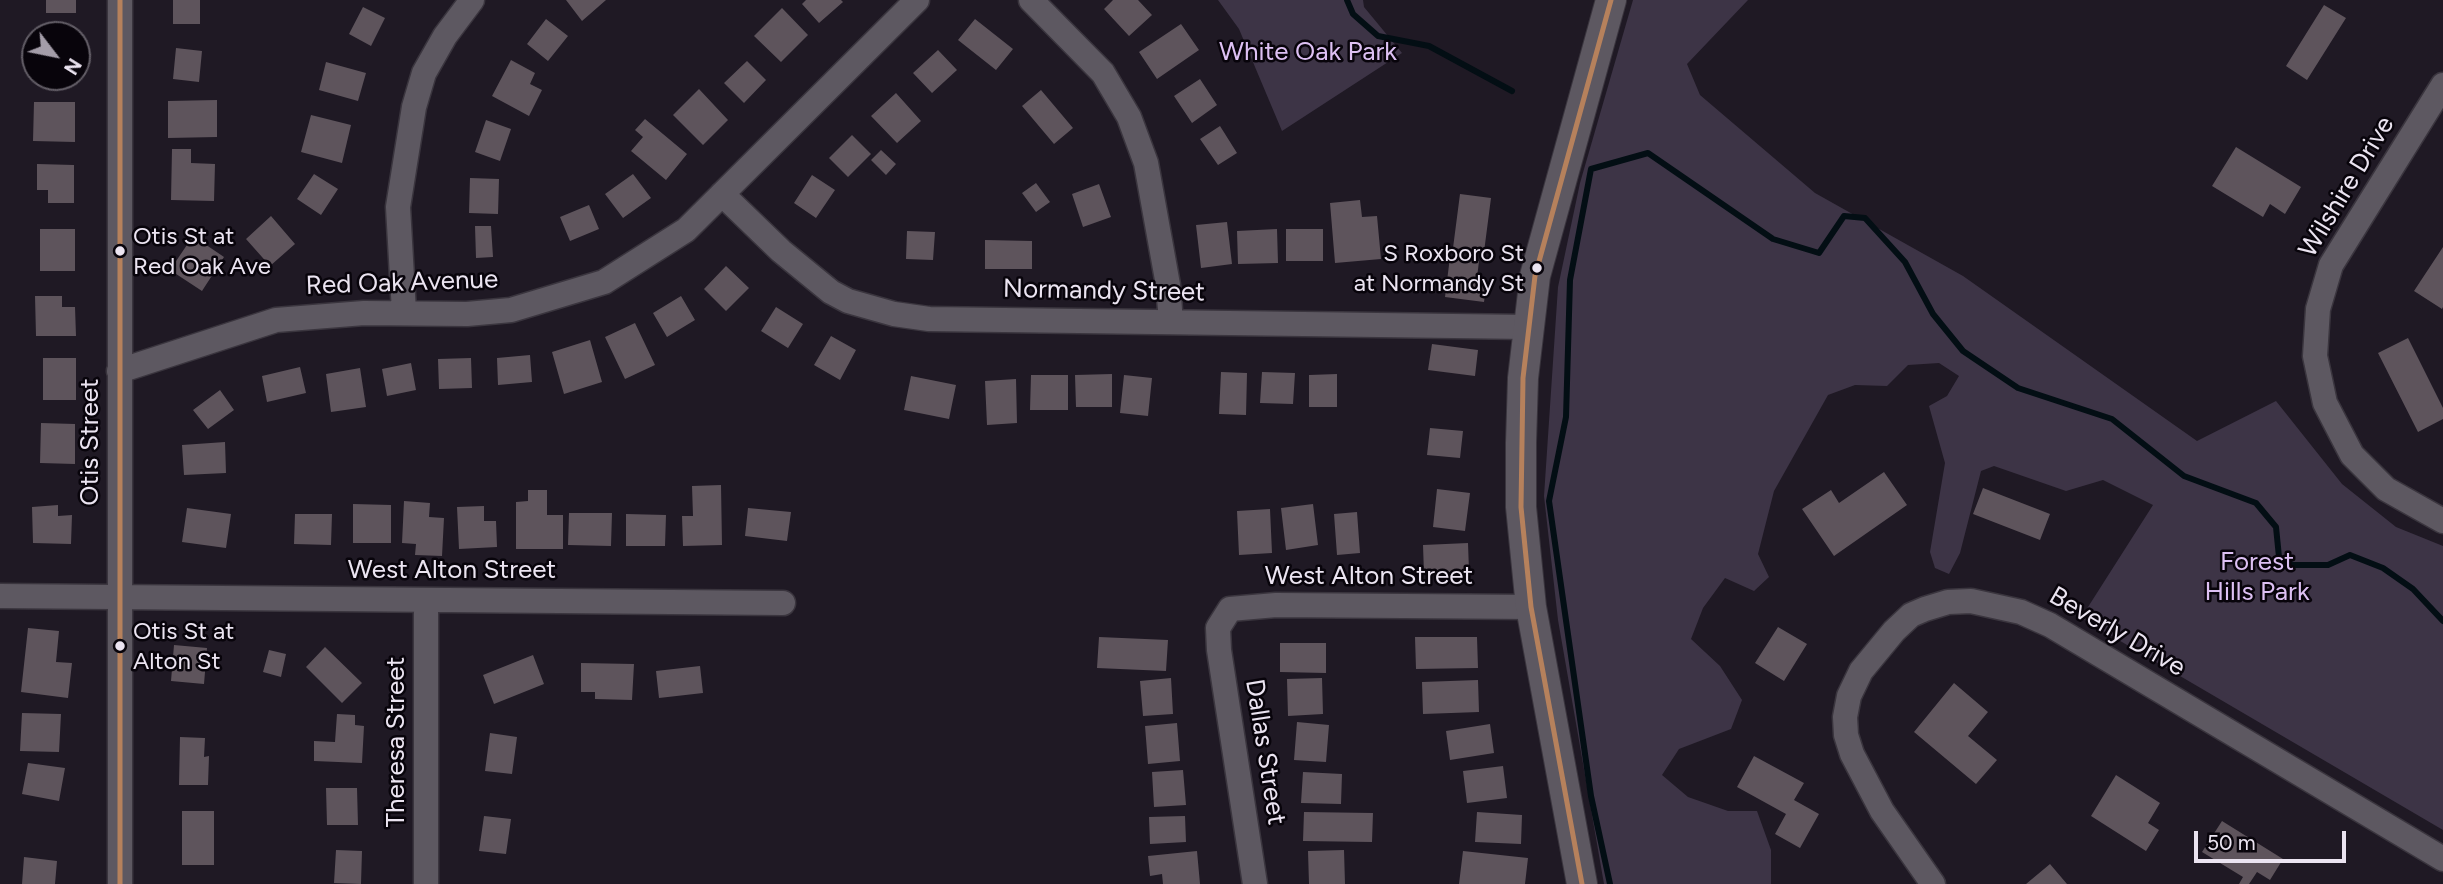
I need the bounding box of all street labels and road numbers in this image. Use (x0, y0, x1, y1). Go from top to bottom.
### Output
street label: Wilshire Drive (2293, 111, 2401, 263)
street label: Red Oak Avenue (305, 264, 499, 302)
street label: Normandy Street (1003, 274, 1205, 308)
street label: Otis Street (74, 378, 106, 506)
street label: West Alton Street (348, 554, 556, 586)
street label: West Alton Street (1265, 560, 1473, 592)
street label: Beverly Drive (2043, 581, 2191, 683)
street label: Theresa Street (380, 657, 412, 827)
street label: Dallas Street (1238, 677, 1292, 827)

